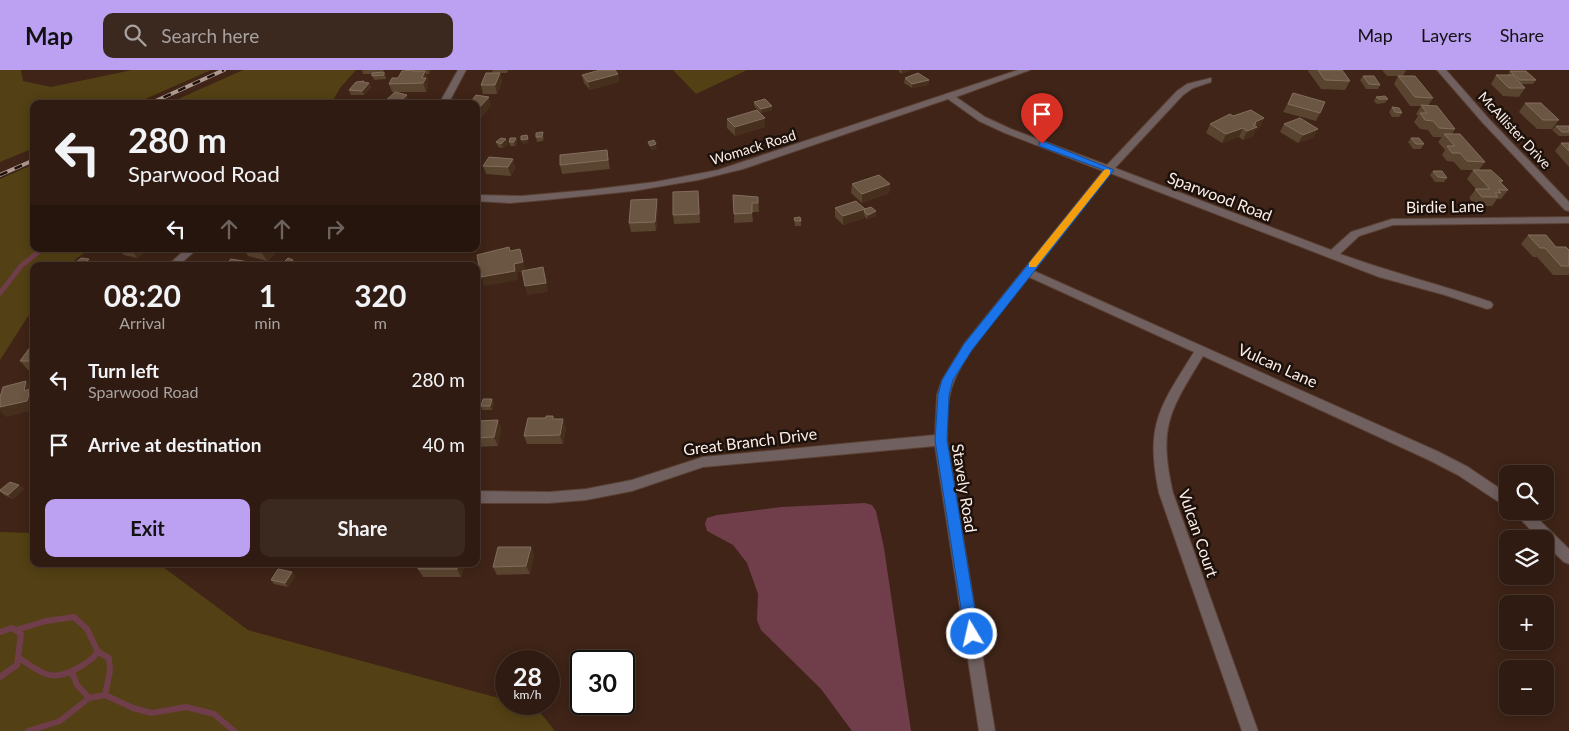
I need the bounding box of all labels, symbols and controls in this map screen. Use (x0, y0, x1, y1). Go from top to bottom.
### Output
search box (103, 13, 453, 58)
text: Map (25, 21, 73, 50)
icon: search (121, 21, 149, 49)
text: Search here (161, 24, 259, 47)
text: Map (1357, 24, 1393, 46)
text: Layers (1421, 24, 1472, 46)
text: Share (1500, 24, 1544, 46)
street label: McAllister Drive (1475, 88, 1555, 172)
pin (1021, 93, 1063, 144)
icon: arrive (1028, 100, 1056, 128)
text: 280 m (128, 118, 227, 160)
icon: left (45, 120, 110, 185)
street label: Womack Road (708, 126, 798, 168)
text: Sparwood Road (128, 160, 280, 187)
street label: Sparwood Road (1165, 167, 1275, 225)
street label: Birdie Lane (1406, 196, 1484, 216)
icon: left (162, 215, 190, 243)
icon: ahead (215, 215, 243, 243)
icon: ahead (268, 215, 296, 243)
icon: right (321, 215, 349, 243)
text: 08:20 (104, 277, 181, 313)
text: 1 (259, 277, 276, 313)
text: 320 (354, 277, 406, 313)
text: Arrival (119, 313, 165, 332)
text: min (255, 313, 281, 332)
text: m (374, 313, 387, 332)
street label: Vulcan Lane (1235, 339, 1321, 391)
text: Turn left (88, 359, 159, 382)
icon: left (45, 366, 73, 394)
text: 280 m (411, 368, 465, 391)
text: Sparwood Road (88, 382, 198, 401)
street label: Great Branch Drive (682, 423, 818, 459)
icon: arrive (45, 431, 73, 459)
text: Arrive at destination (88, 433, 261, 456)
text: 40 m (422, 433, 465, 456)
street label: Stavely Road (949, 442, 981, 534)
map controls (1499, 465, 1554, 715)
button: search (1499, 465, 1554, 520)
street label: Vulcan Court (1175, 487, 1223, 580)
button: Exit (45, 499, 250, 557)
button: Share (260, 499, 465, 557)
button: layers (1499, 530, 1554, 585)
button: + (1499, 595, 1554, 650)
position arrow (945, 607, 997, 659)
speed limit sign: 30 (570, 650, 635, 715)
button: − (1499, 660, 1554, 715)
text: 28 (513, 661, 542, 691)
text: km/h (513, 687, 542, 702)

